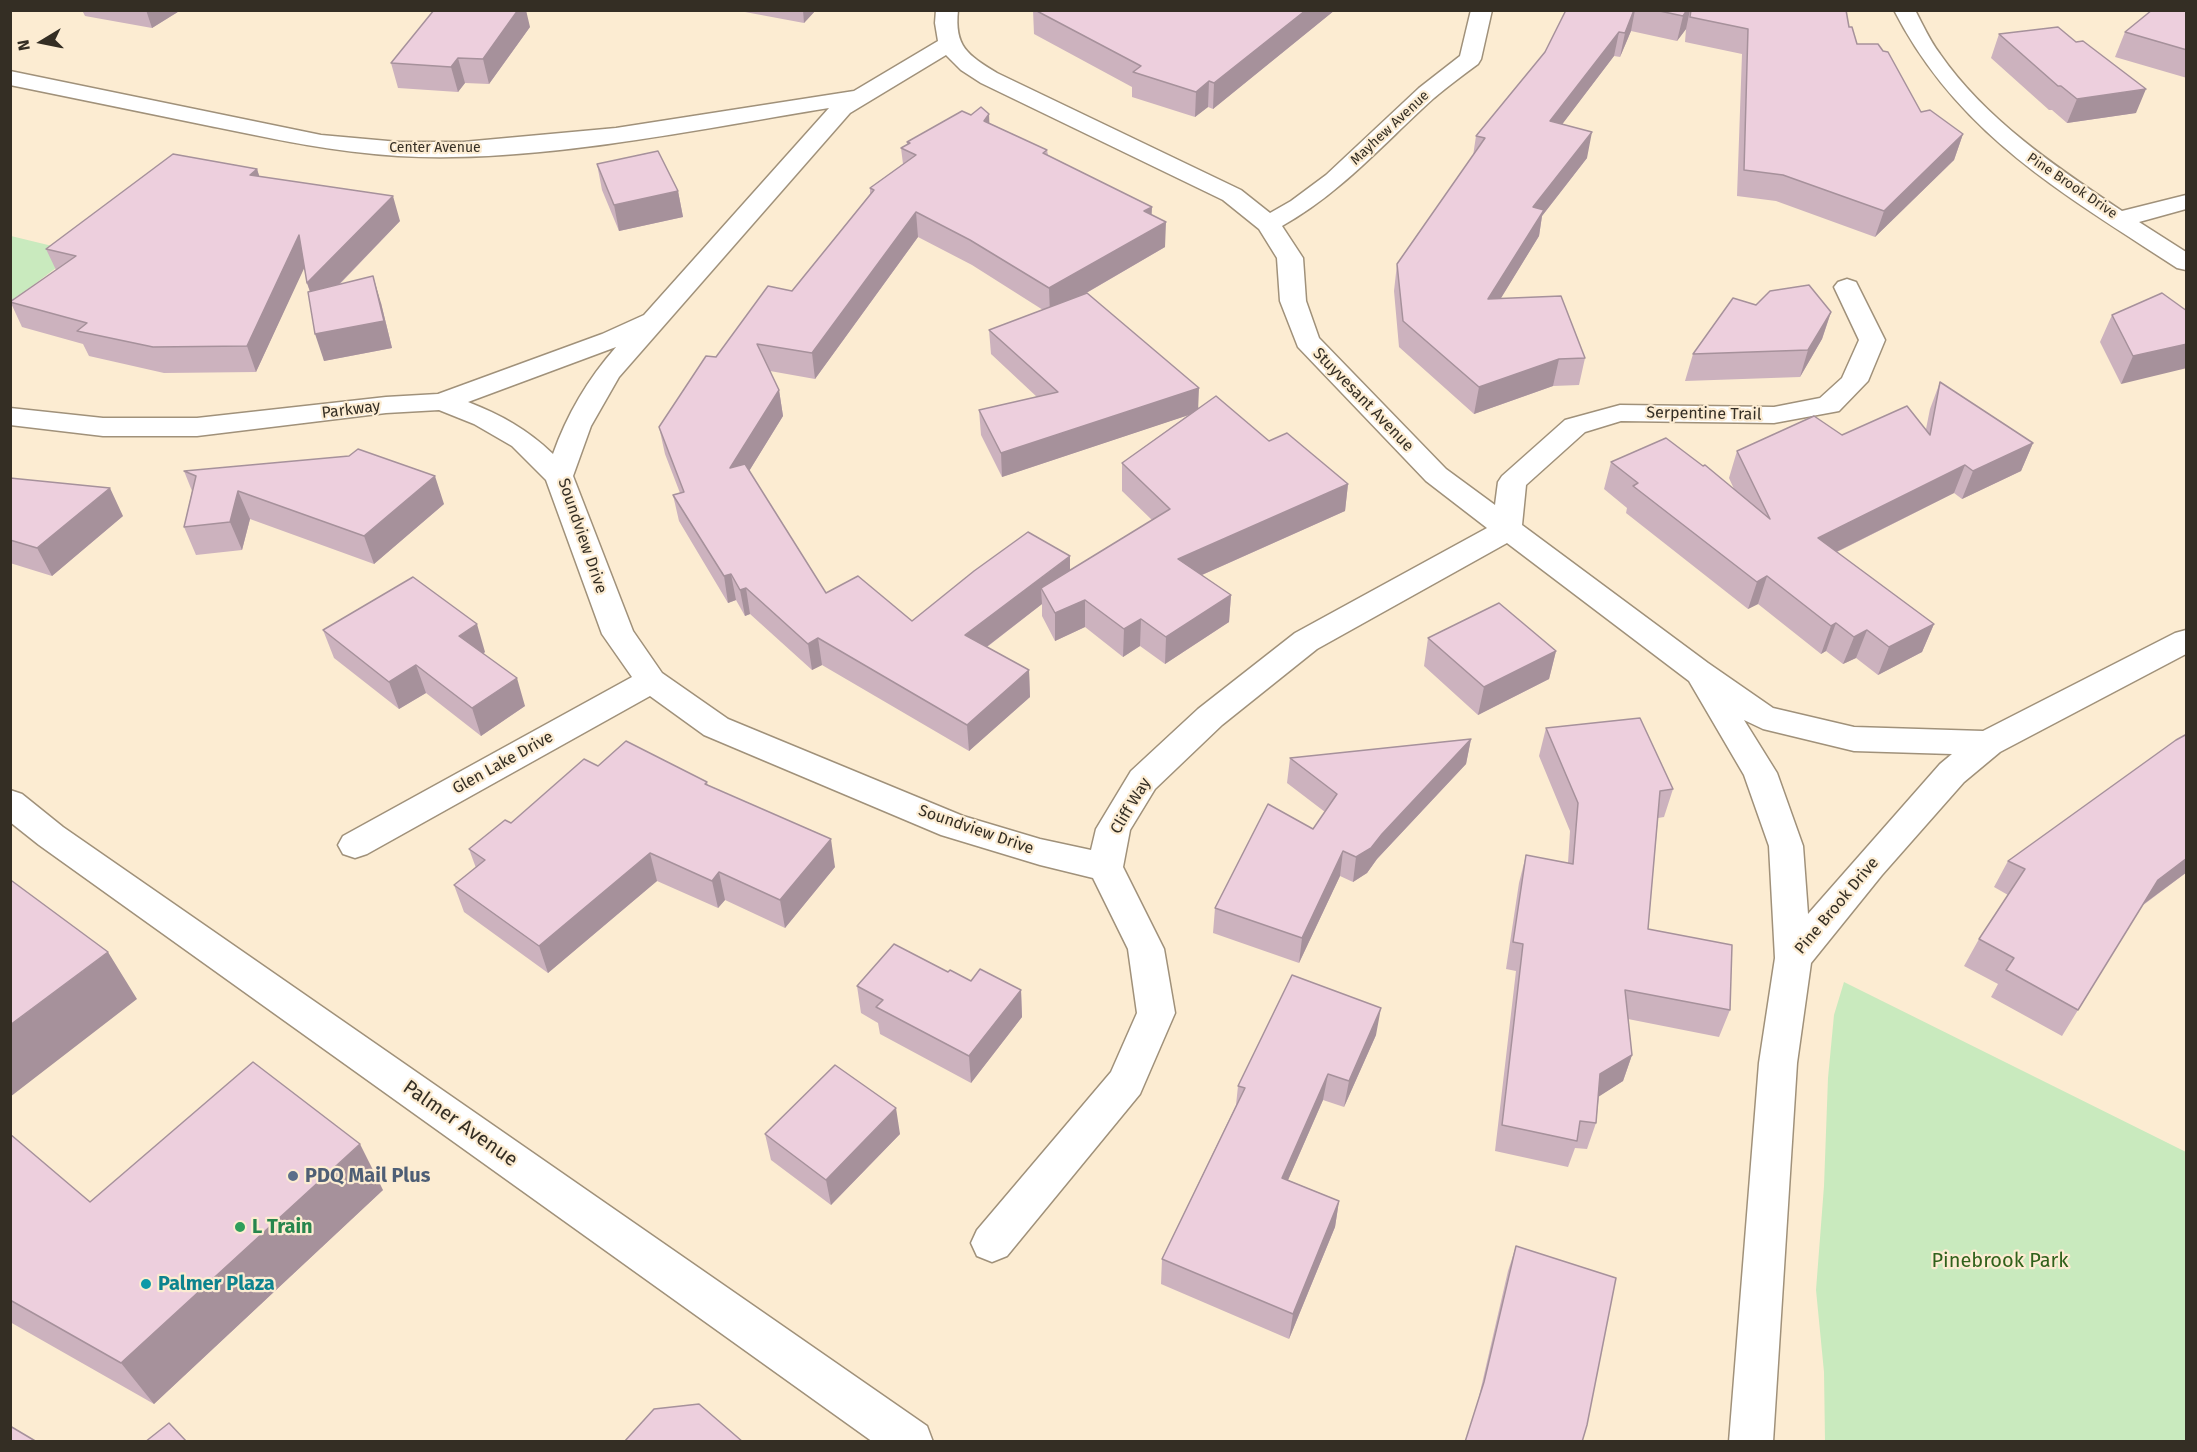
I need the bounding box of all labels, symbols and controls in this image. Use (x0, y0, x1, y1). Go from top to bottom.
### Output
north arrow (12, 12, 72, 72)
text: N (14, 38, 34, 52)
street label: Mayhew Avenue (1347, 87, 1433, 169)
street label: Center Avenue (389, 140, 481, 156)
street label: Pine Brook Drive (2024, 150, 2120, 222)
street label: Stuyvesant Avenue (1309, 344, 1417, 456)
street label: Parkway (320, 397, 382, 423)
street label: Serpentine Trail (1646, 403, 1762, 425)
street label: Soundview Drive (553, 476, 611, 596)
street label: Glen Lake Drive (449, 727, 557, 799)
street label: Cliff Way (1107, 774, 1155, 838)
street label: Soundview Drive (916, 801, 1036, 859)
street label: Pine Brook Drive (1791, 854, 1883, 958)
street label: Palmer Avenue (398, 1076, 522, 1172)
place label: PDQ Mail Plus (305, 1164, 430, 1188)
marker: PDQ Mail Plus (286, 1169, 300, 1183)
place label: L Train (252, 1215, 313, 1239)
marker: L Train (233, 1220, 247, 1234)
park label: Pinebrook Park (1931, 1249, 2069, 1273)
place label: Palmer Plaza (158, 1272, 275, 1296)
marker: Palmer Plaza (139, 1277, 153, 1291)

